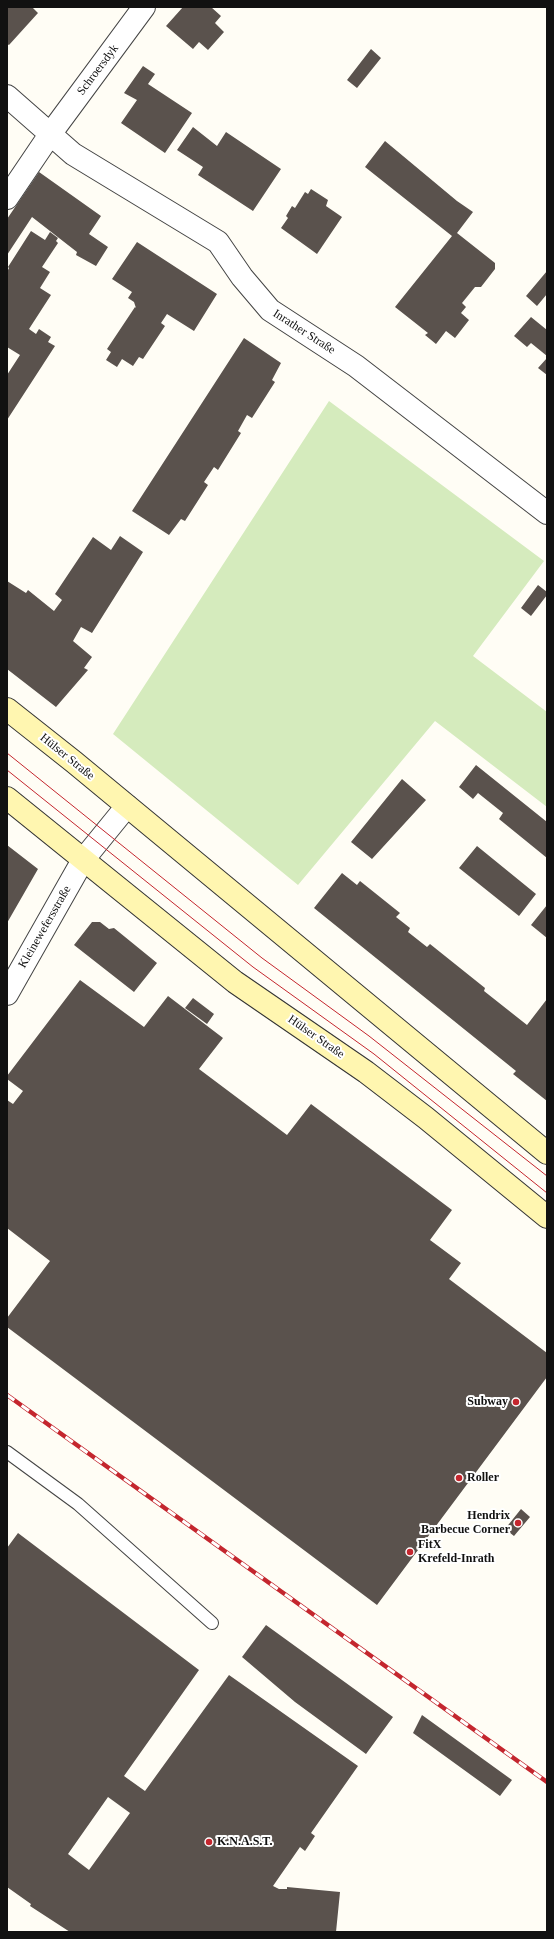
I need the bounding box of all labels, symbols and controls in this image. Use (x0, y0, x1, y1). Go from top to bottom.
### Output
street label: Schroersdyk (74, 42, 122, 98)
street label: Inrather Straße (270, 306, 338, 358)
street label: Hülser Straße (37, 731, 97, 783)
street label: Kleinewefersstraße (16, 883, 74, 971)
street label: Hülser Straße (285, 1012, 347, 1062)
place label: Subway (467, 1395, 508, 1409)
marker: Subway (511, 1397, 521, 1407)
place label: Roller (467, 1471, 499, 1485)
marker: Roller (454, 1473, 464, 1483)
place label: Hendrix Barbecue Corner (421, 1509, 510, 1537)
marker: Hendrix Barbecue Corner (513, 1518, 523, 1528)
place label: FitX Krefeld-Inrath (418, 1538, 494, 1566)
marker: FitX Krefeld-Inrath (405, 1547, 415, 1557)
place label: K.N.A.S.T. (217, 1835, 272, 1849)
marker: K.N.A.S.T. (204, 1837, 214, 1847)

